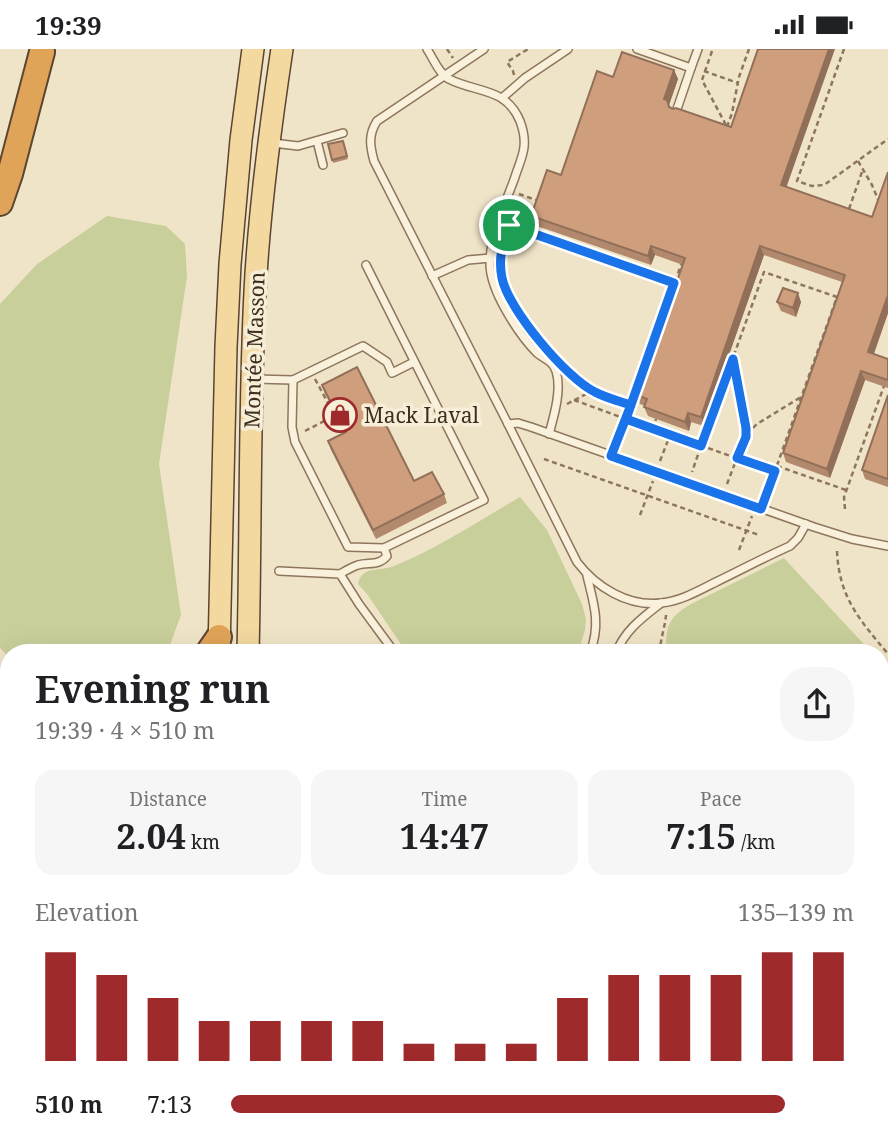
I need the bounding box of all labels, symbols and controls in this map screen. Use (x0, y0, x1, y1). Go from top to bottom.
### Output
text: 19:39 (35, 7, 102, 43)
pin (479, 195, 539, 255)
icon: arrive (490, 206, 528, 244)
street label: Montée Masson (237, 271, 271, 429)
shop icon: Mack Laval (321, 396, 359, 434)
place label: Mack Laval (364, 401, 479, 429)
text: Evening run (35, 662, 270, 714)
button: share (780, 667, 854, 741)
text: 19:39 · 4 × 510 m (35, 714, 215, 746)
text: Distance (129, 786, 207, 812)
text: Time (422, 786, 467, 812)
text: Pace (700, 786, 742, 812)
text: 2.04 (116, 812, 186, 859)
text: 14:47 (400, 812, 489, 859)
text: 7:15 (666, 812, 736, 859)
text: km (186, 829, 220, 855)
text: /km (736, 829, 776, 855)
text: Elevation (35, 896, 139, 928)
text: 135–139 m (738, 896, 854, 928)
text: 510 m (35, 1088, 103, 1120)
text: 7:13 (147, 1088, 192, 1120)

